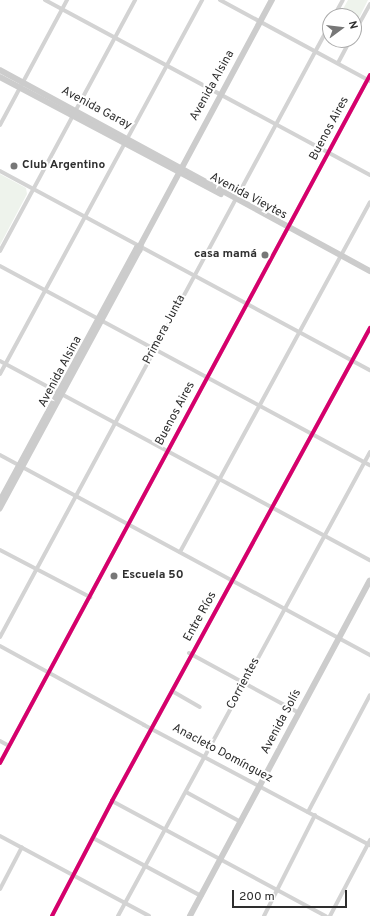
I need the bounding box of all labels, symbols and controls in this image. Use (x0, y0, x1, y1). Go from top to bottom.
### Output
north arrow (322, 8, 362, 48)
text: N (345, 20, 360, 31)
street label: Avenida Alsina (188, 48, 238, 124)
street label: Avenida Garay (58, 84, 134, 134)
street label: Buenos Aires (307, 94, 353, 164)
place label: Club Argentino (22, 159, 106, 173)
marker: Club Argentino (9, 161, 19, 171)
street label: Avenida Vieytes (207, 170, 289, 224)
place label: casa mamá (194, 248, 257, 262)
marker: casa mamá (260, 250, 270, 260)
street label: Primera Junta (141, 293, 189, 367)
street label: Avenida Alsina (36, 334, 86, 410)
street label: Buenos Aires (153, 379, 199, 449)
place label: Escuela 50 (122, 569, 184, 583)
marker: Escuela 50 (109, 571, 119, 581)
street label: Entre Ríos (181, 590, 221, 644)
street label: Corrientes (224, 656, 264, 712)
street label: Avenida Solís (259, 687, 305, 757)
street label: Anacleto Domínguez (169, 721, 275, 787)
scale bar (234, 882, 349, 908)
text: 200 m (239, 889, 275, 905)

